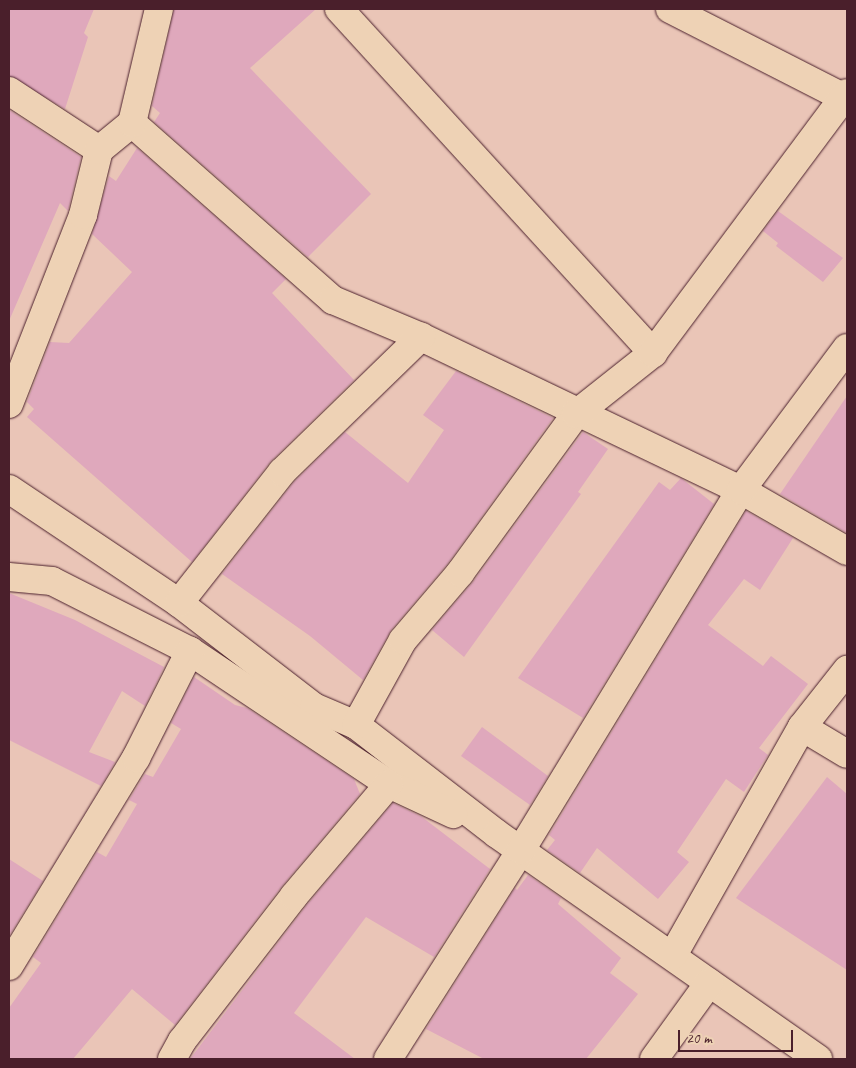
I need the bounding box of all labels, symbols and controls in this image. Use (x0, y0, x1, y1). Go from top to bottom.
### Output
scale bar (681, 1020, 796, 1052)
text: 20 m (686, 1029, 712, 1048)

